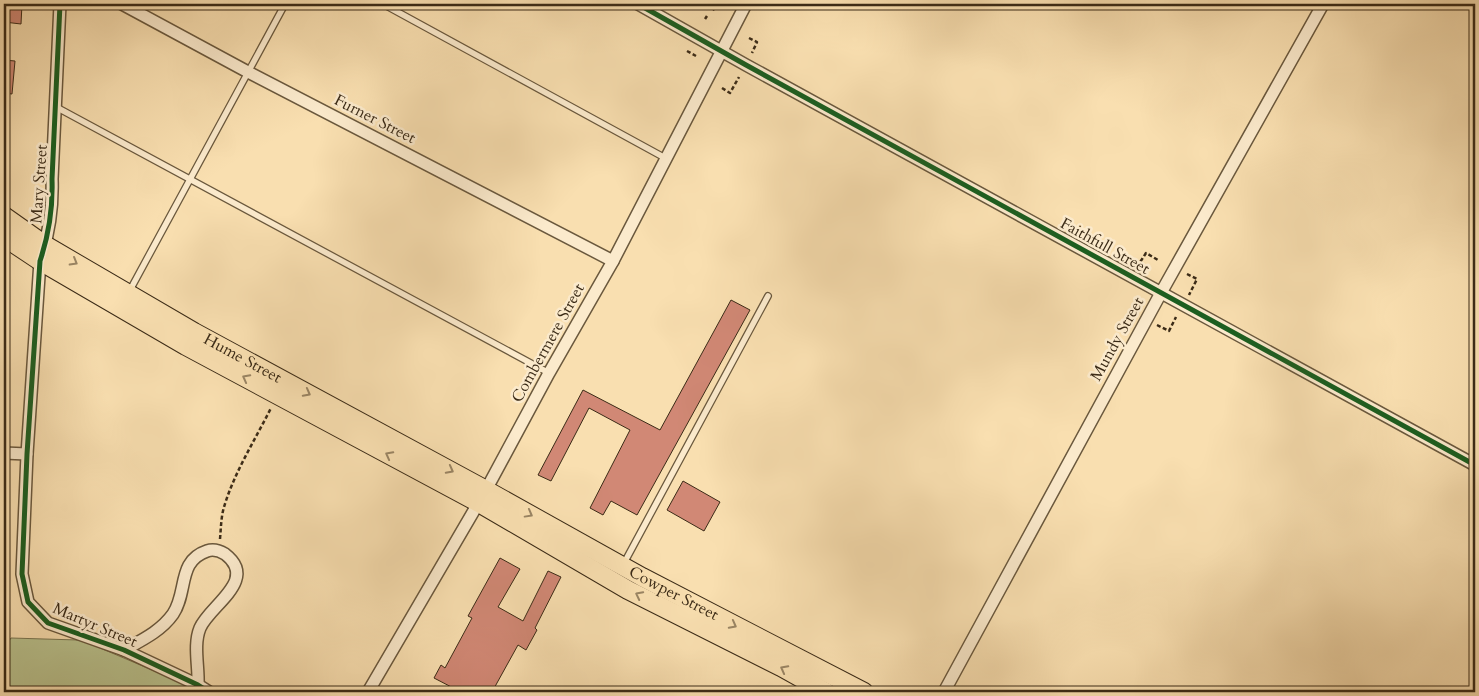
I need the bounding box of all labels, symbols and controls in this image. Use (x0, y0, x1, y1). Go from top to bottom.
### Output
street label: Furner Street (330, 89, 420, 149)
street label: Mary Street (25, 144, 53, 224)
street label: Faithfull Street (1056, 212, 1154, 280)
one-way arrow (68, 255, 77, 265)
street label: Combermere Street (506, 280, 590, 406)
street label: Mundy Street (1085, 293, 1149, 385)
street label: Hume Street (200, 328, 286, 388)
one-way arrow (243, 375, 252, 385)
one-way arrow (302, 387, 311, 397)
one-way arrow (386, 452, 395, 462)
one-way arrow (445, 464, 454, 474)
one-way arrow (524, 507, 533, 517)
street label: Cowper Street (625, 561, 722, 626)
one-way arrow (635, 591, 644, 601)
street label: Martyr Street (49, 597, 141, 653)
one-way arrow (728, 618, 737, 628)
one-way arrow (780, 665, 789, 675)

